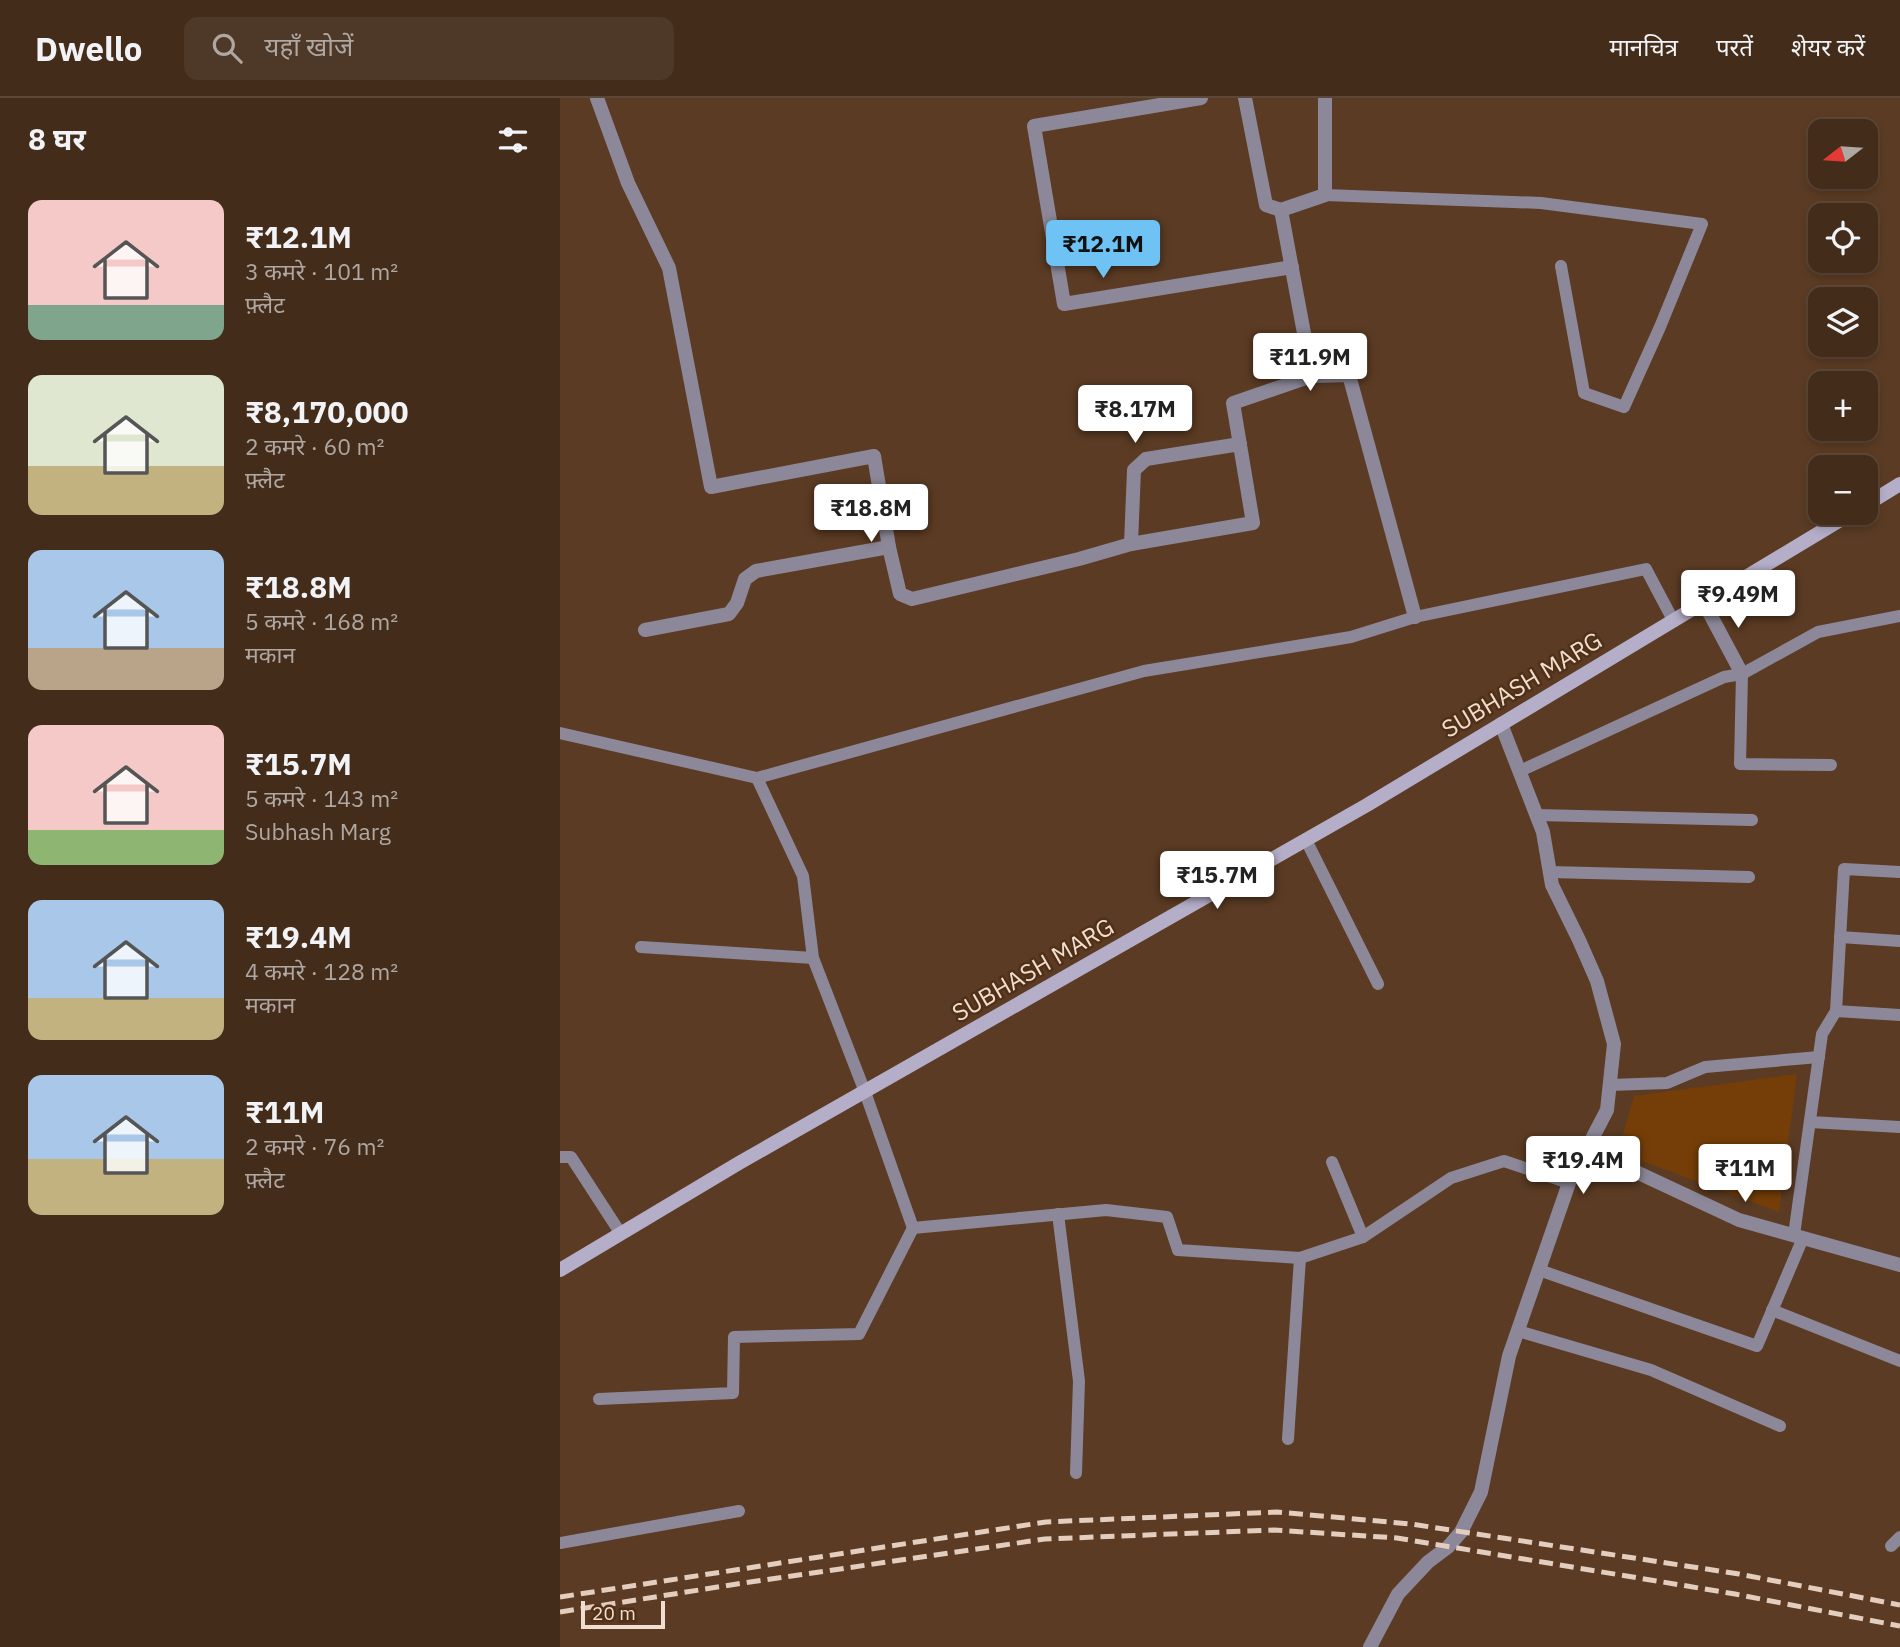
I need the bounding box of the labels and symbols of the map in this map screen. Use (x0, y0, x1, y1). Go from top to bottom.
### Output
north arrow (1808, 119, 1878, 189)
pin: ₹12.1M (1046, 220, 1160, 280)
pin: ₹11.9M (1253, 334, 1367, 393)
pin: ₹8.17M (1078, 386, 1192, 445)
pin: ₹18.8M (814, 484, 928, 544)
pin: ₹9.49M (1681, 570, 1795, 630)
street label: SUBHASH MARG (1435, 624, 1608, 745)
pin: ₹15.7M (1160, 852, 1274, 911)
street label: SUBHASH MARG (946, 910, 1119, 1028)
pin: ₹19.4M (1526, 1136, 1640, 1196)
pin: ₹11M (1704, 1144, 1786, 1204)
scale bar (581, 1598, 665, 1630)

